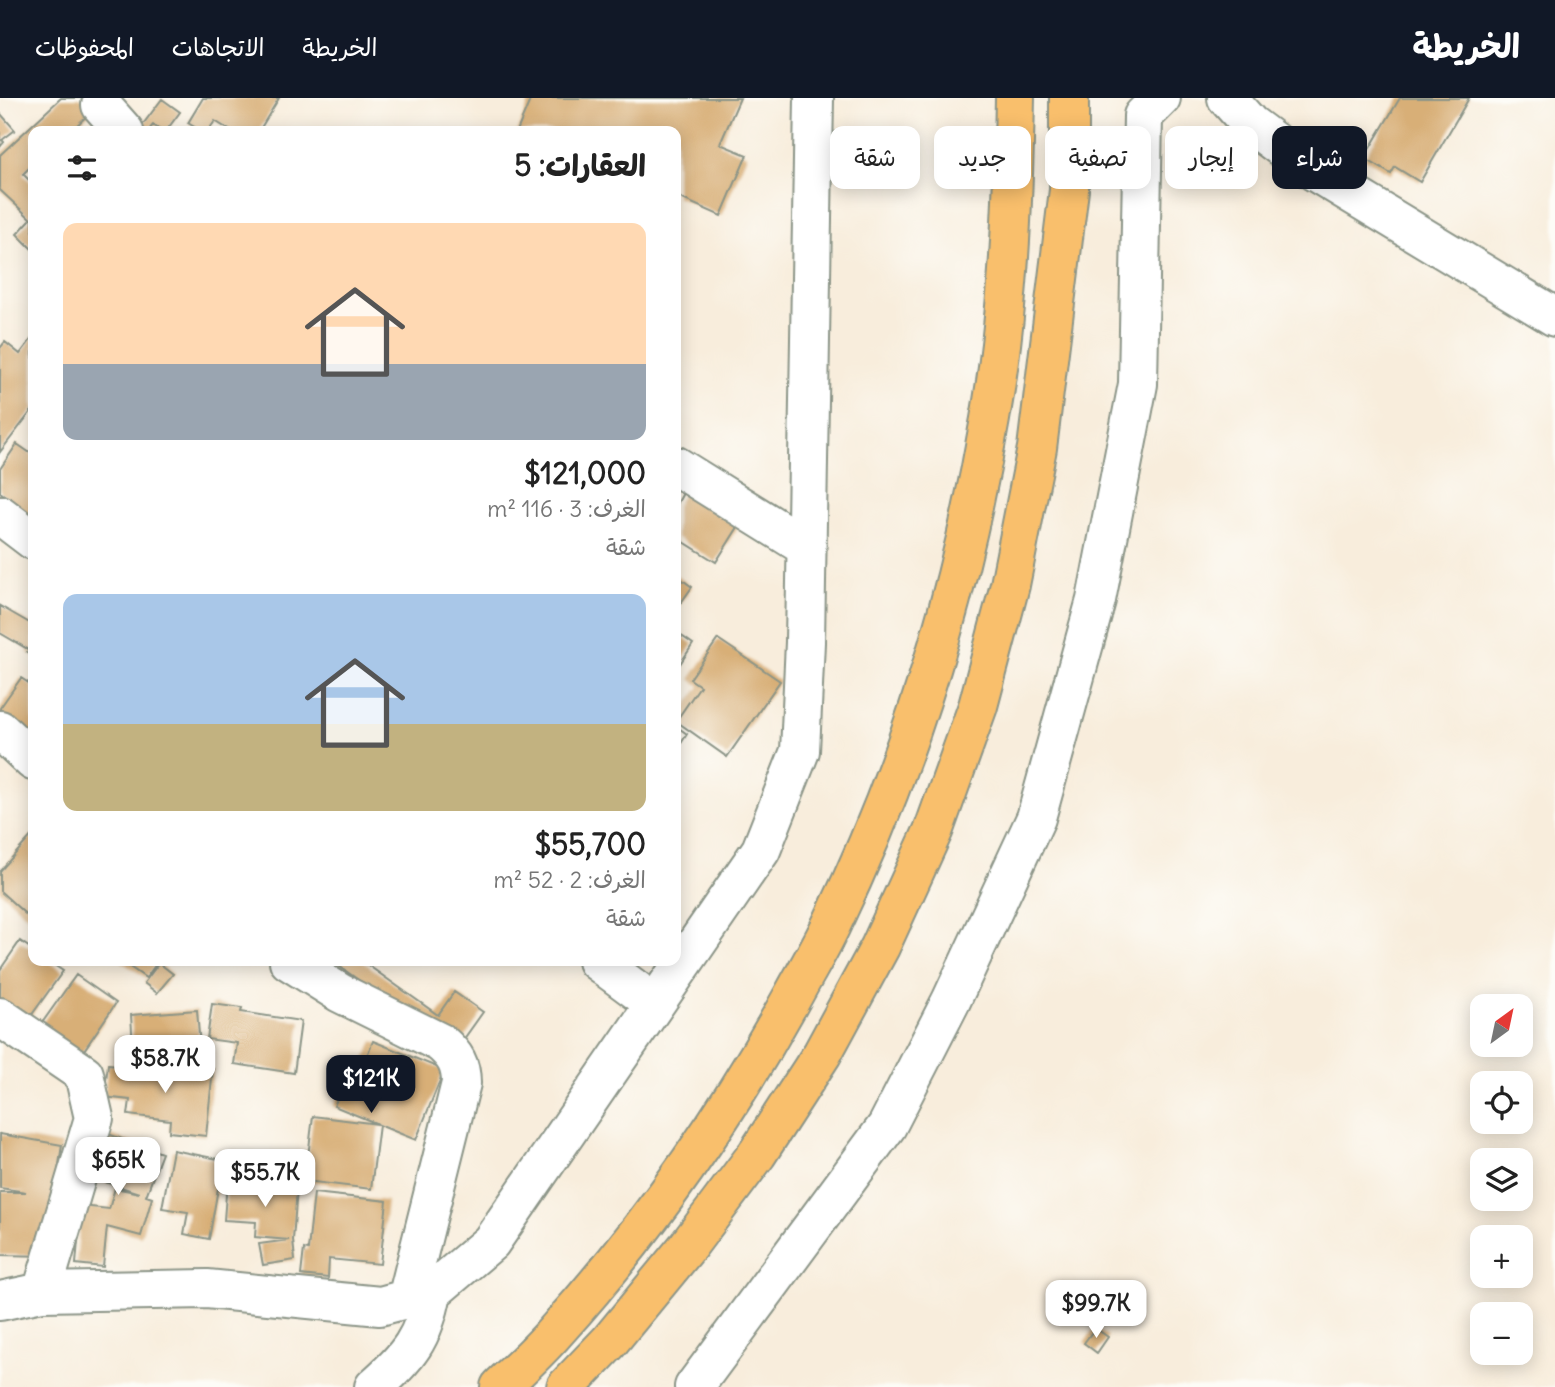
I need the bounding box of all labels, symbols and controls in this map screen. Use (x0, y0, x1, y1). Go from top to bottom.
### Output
text: الخريطة (1413, 25, 1520, 67)
text: المحفوظات (35, 32, 134, 62)
text: الاتجاهات (172, 32, 265, 62)
text: الخريطة (303, 32, 377, 62)
chip: شقة (830, 126, 920, 189)
chip: جديد (934, 126, 1031, 189)
chip: تصفية (1045, 126, 1151, 189)
chip: إيجار (1165, 126, 1258, 189)
chip: شراء (1272, 126, 1367, 189)
text: العقارات: 5 (514, 146, 646, 184)
icon: filters (63, 149, 101, 187)
icon: home (292, 269, 418, 395)
text: $121,000 (524, 454, 646, 492)
text: الغرف: 3 · 116 m² (487, 494, 646, 523)
text: شقة (606, 532, 646, 561)
icon: home (292, 640, 418, 766)
text: $55,700 (534, 825, 646, 863)
text: الغرف: 2 · 52 m² (494, 865, 646, 894)
text: شقة (606, 903, 646, 932)
north arrow (1470, 994, 1533, 1057)
map controls (1470, 994, 1533, 1365)
pin: $58.7K (108, 1035, 222, 1095)
text: $58.7K (130, 1043, 200, 1072)
pin: $121K (322, 1056, 420, 1115)
text: $121K (342, 1063, 400, 1092)
button: locate (1470, 1071, 1533, 1134)
pin: $65K (77, 1138, 159, 1197)
text: $65K (91, 1145, 145, 1174)
button: layers (1470, 1148, 1533, 1211)
pin: $55.7K (208, 1150, 322, 1209)
text: $55.7K (230, 1157, 300, 1186)
button: + (1470, 1225, 1533, 1288)
pin: $99.7K (1039, 1280, 1153, 1340)
text: $99.7K (1062, 1288, 1130, 1317)
button: − (1470, 1302, 1533, 1365)

